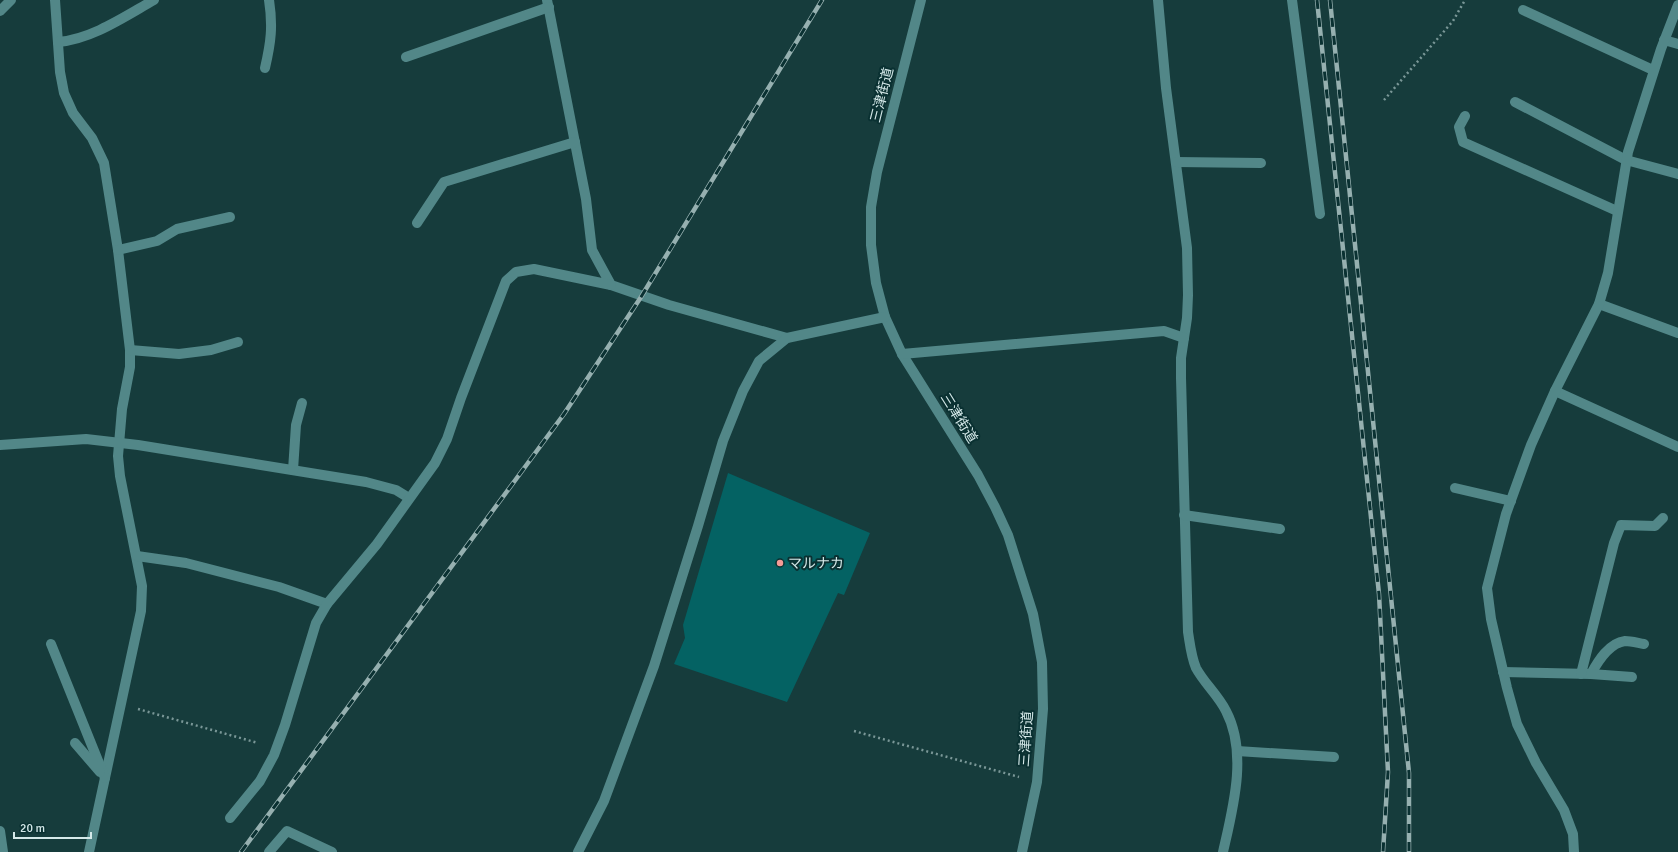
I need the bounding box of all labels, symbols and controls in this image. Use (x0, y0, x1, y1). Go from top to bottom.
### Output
street label: 三津街道 (867, 66, 897, 124)
street label: 三津街道 (937, 390, 981, 446)
place label: マルナカ (788, 555, 844, 572)
marker: マルナカ (775, 558, 785, 568)
street label: 三津街道 (1016, 710, 1036, 768)
scale bar (14, 814, 91, 840)
text: 20 m (20, 821, 45, 836)

